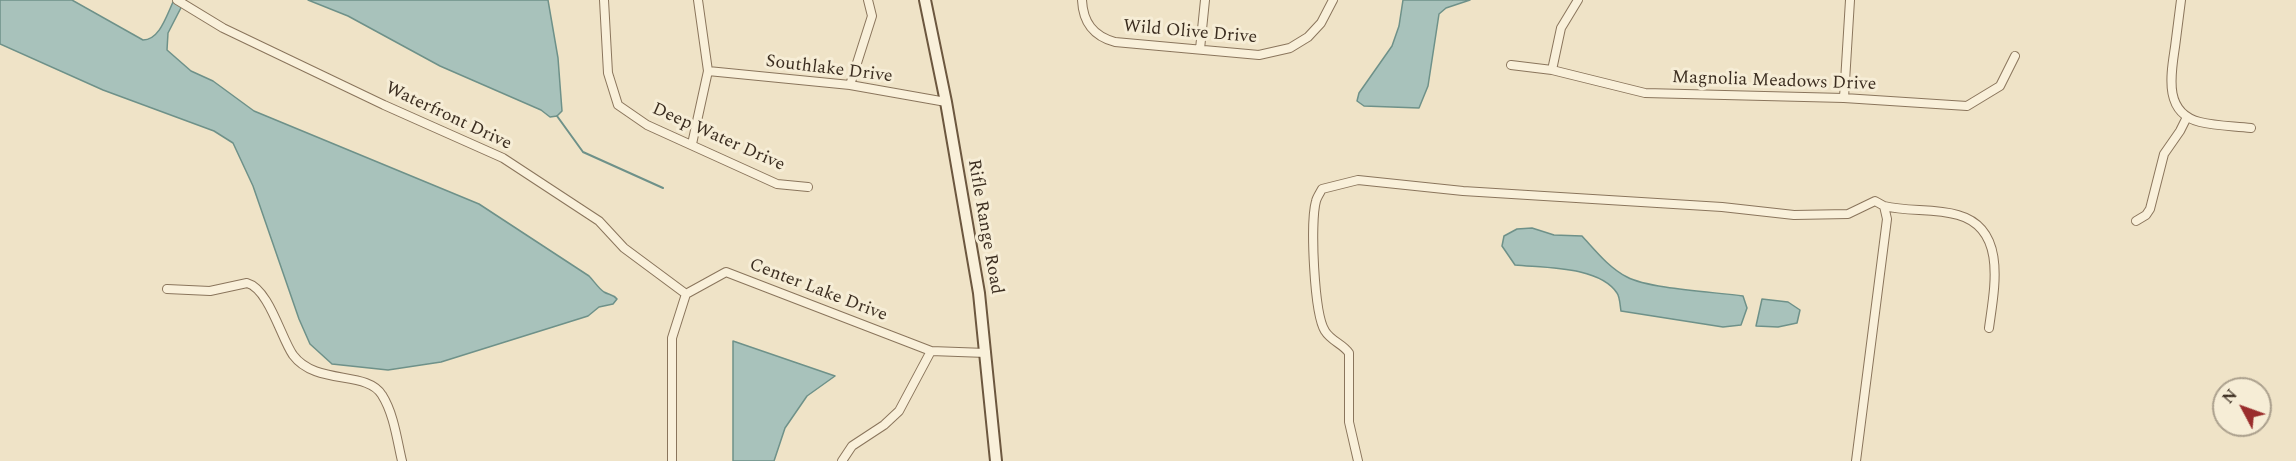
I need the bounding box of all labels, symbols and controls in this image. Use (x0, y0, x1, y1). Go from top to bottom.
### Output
street label: Wild Olive Drive (1122, 16, 1258, 50)
street label: Southlake Drive (764, 52, 894, 88)
street label: Magnolia Meadows Drive (1671, 68, 1877, 96)
street label: Waterfront Drive (381, 78, 515, 156)
street label: Deep Water Drive (648, 99, 788, 177)
street label: Rifle Range Road (961, 158, 1007, 296)
street label: Center Lake Drive (746, 255, 890, 327)
north arrow (2212, 377, 2272, 437)
text: N (2217, 384, 2243, 409)

